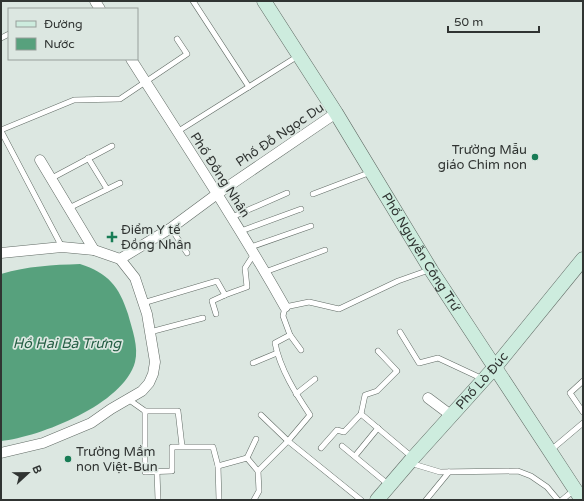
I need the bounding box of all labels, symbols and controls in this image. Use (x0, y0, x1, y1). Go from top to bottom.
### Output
legend (8, 8, 138, 60)
scale bar (448, 8, 539, 34)
text: 50 m (454, 15, 483, 29)
text: Đường (44, 17, 83, 31)
text: Nước (44, 37, 75, 51)
street label: Phố Đỗ Ngọc Du (233, 100, 327, 170)
street label: Phố Đồng Nhân (187, 129, 253, 221)
place label: Trường Mẫu giáo Chim non (438, 142, 527, 173)
marker: Trường Mẫu giáo Chim non (530, 152, 540, 162)
street label: Phố Nguyễn Công Trứ (378, 190, 464, 315)
place label: Điểm Y tế Đồng Nhân (121, 222, 191, 253)
marker: Điểm Y tế Đồng Nhân (106, 231, 118, 243)
water label: Hồ Hai Bà Trưng (13, 335, 122, 352)
street label: Phố Lò Đúc (453, 349, 512, 413)
place label: Trường Mầm non Việt-Bun (76, 444, 158, 475)
north arrow (8, 453, 48, 493)
marker: Trường Mầm non Việt-Bun (63, 454, 73, 464)
text: B (29, 463, 44, 476)

